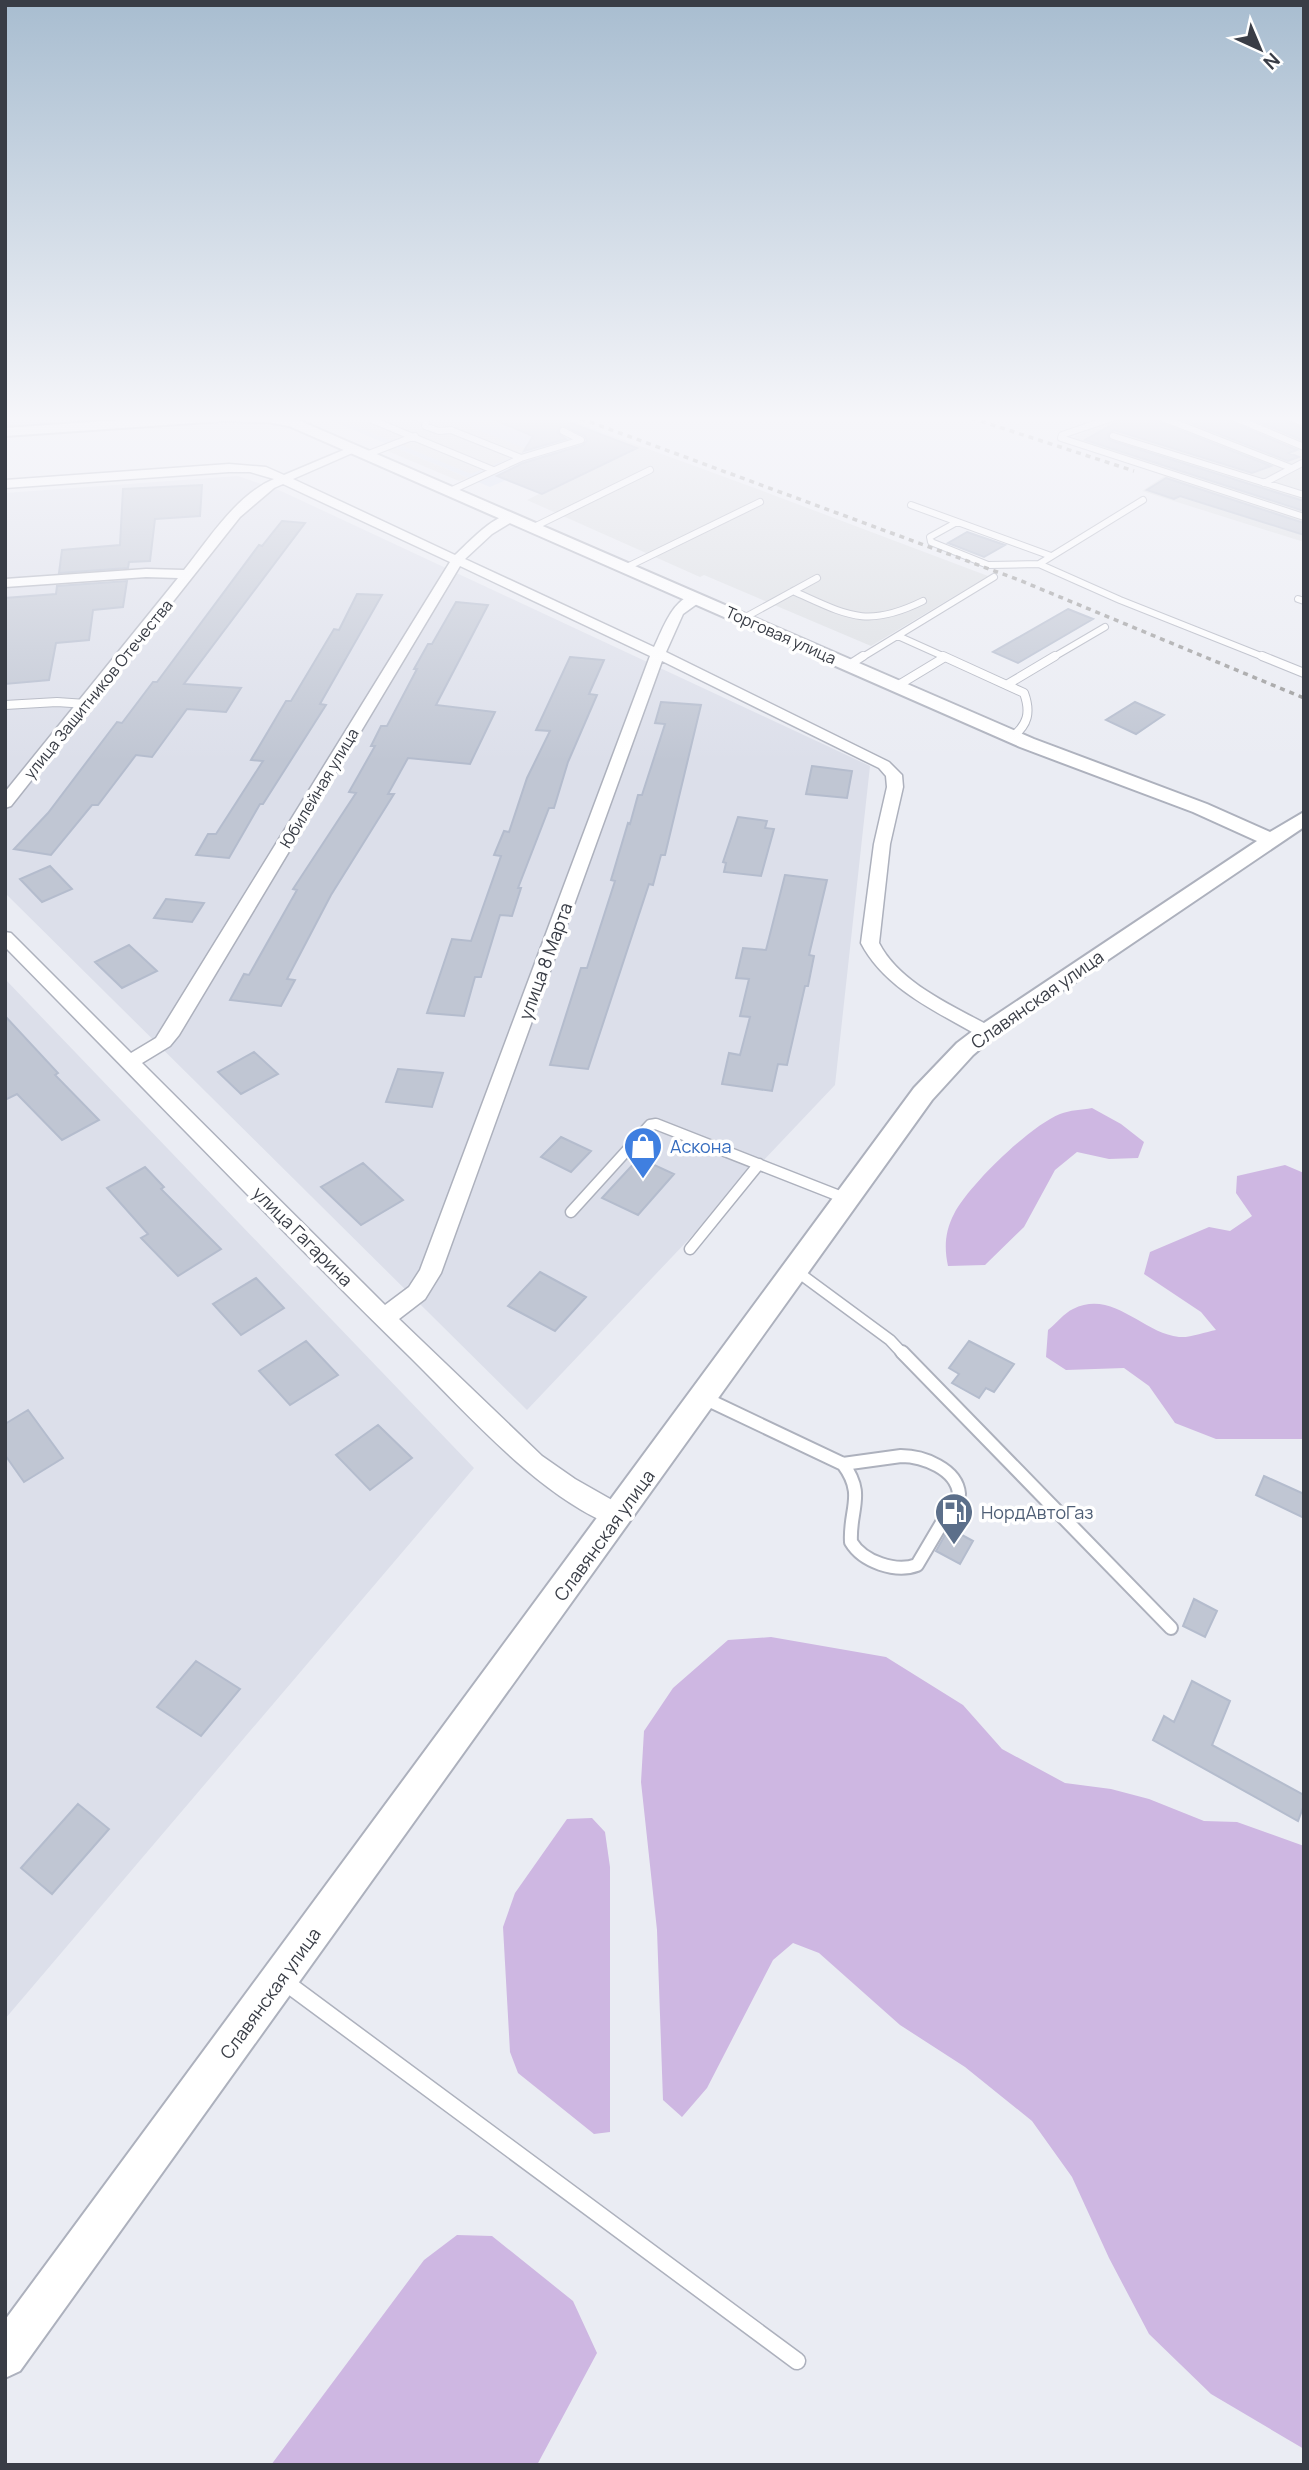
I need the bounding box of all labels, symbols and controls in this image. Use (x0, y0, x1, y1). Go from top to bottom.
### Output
north arrow (1225, 14, 1295, 84)
text: N (1258, 47, 1286, 75)
street label: улица Защитников Отечества (19, 595, 177, 783)
street label: Торговая улица (722, 601, 840, 669)
street label: Юбилейная улица (274, 724, 364, 852)
street label: улица 8 Марта (513, 899, 577, 1023)
street label: Славянская улица (966, 944, 1108, 1054)
shop icon: Аскона (622, 1125, 664, 1180)
place label: Аскона (670, 1134, 731, 1158)
street label: улица Гагарина (248, 1181, 358, 1291)
street label: Славянская улица (548, 1465, 660, 1605)
fuel station icon: НордАвтоГаз (933, 1491, 975, 1546)
place label: НордАвтоГаз (981, 1500, 1093, 1524)
street label: Славянская улица (214, 1923, 326, 2063)

